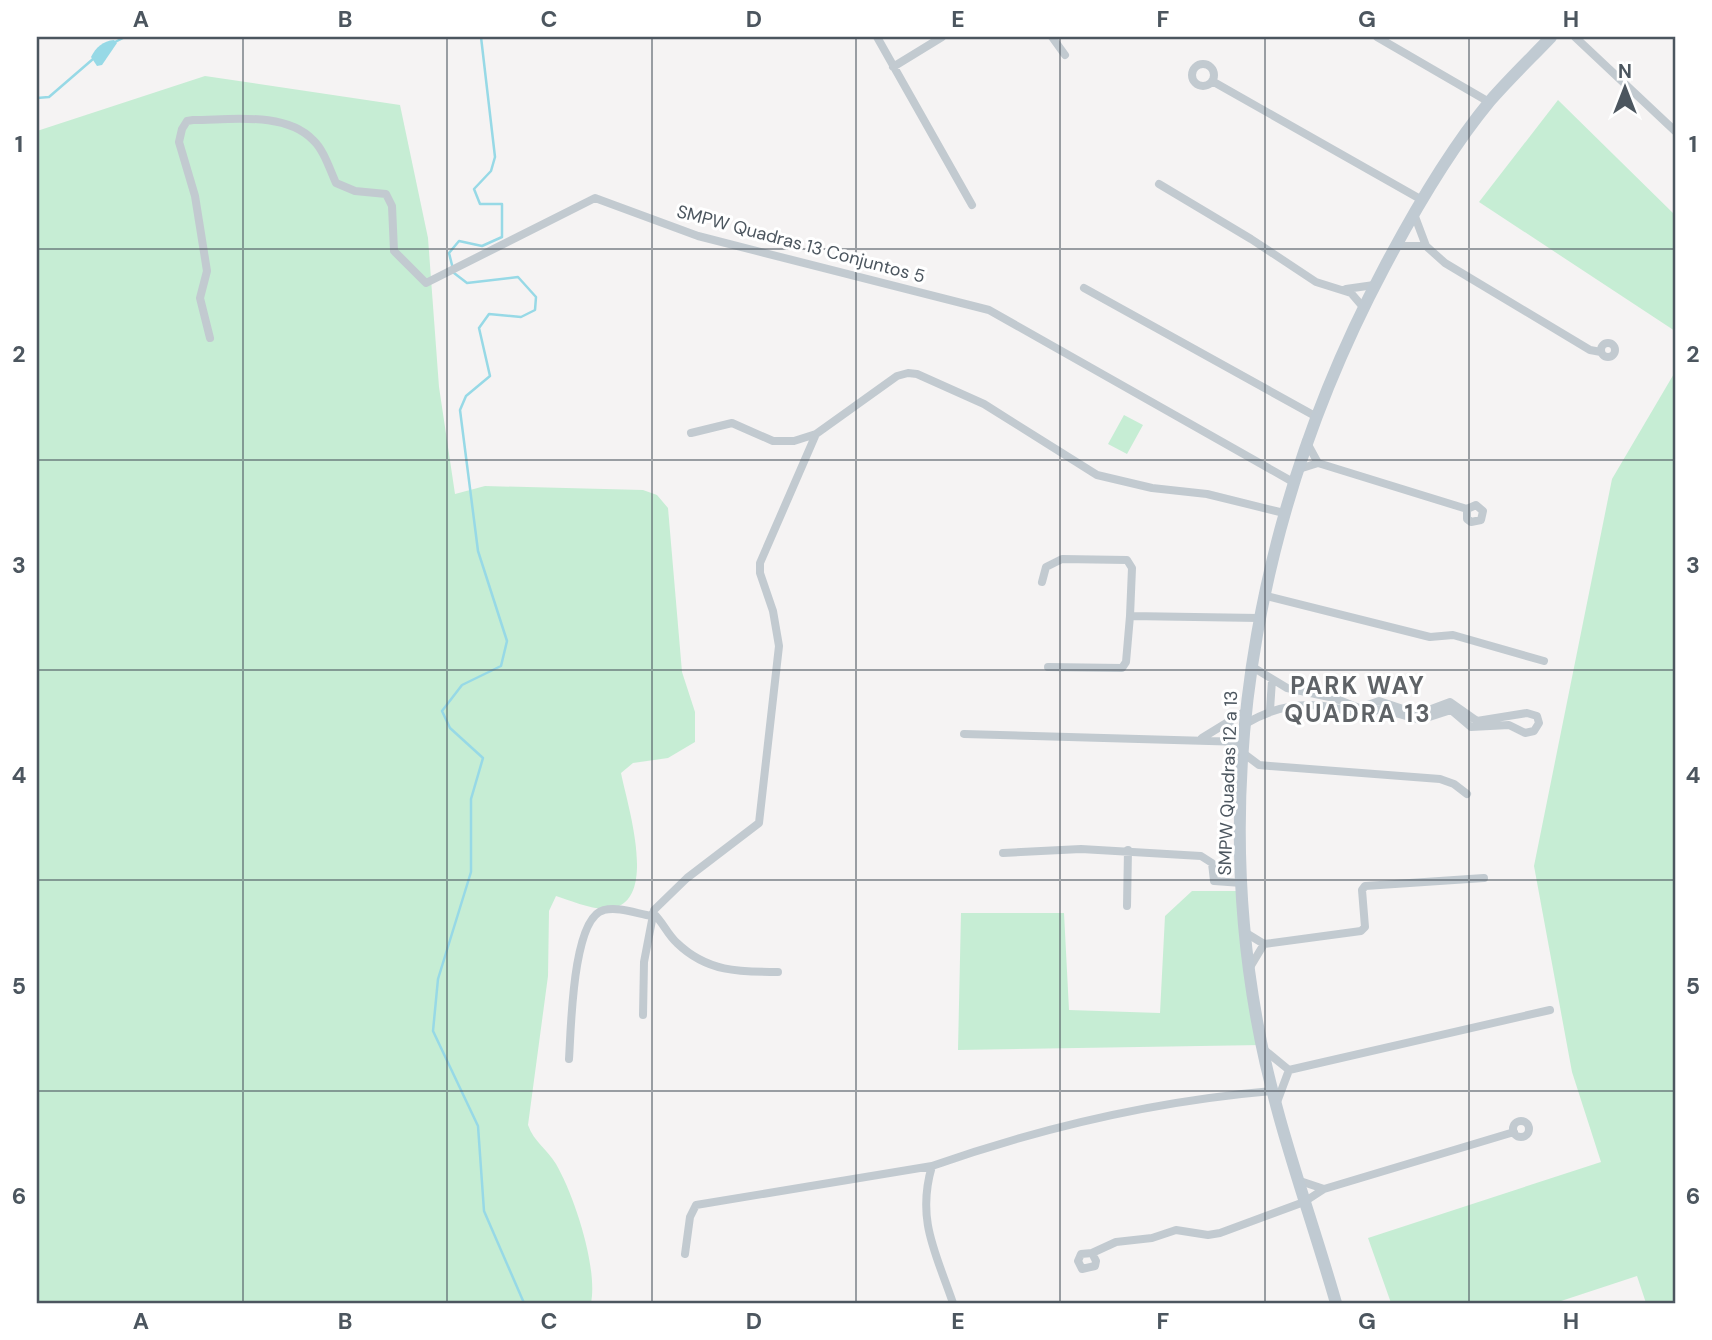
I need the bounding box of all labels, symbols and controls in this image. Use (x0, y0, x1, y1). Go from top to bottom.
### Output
text: A (133, 4, 149, 34)
text: B (338, 4, 352, 34)
text: C (541, 4, 557, 34)
text: D (746, 4, 762, 34)
text: E (951, 4, 965, 34)
text: F (1157, 4, 1170, 34)
text: G (1358, 4, 1376, 34)
text: H (1563, 4, 1579, 34)
north arrow (1590, 52, 1660, 122)
text: N (1618, 59, 1632, 84)
text: 1 (15, 129, 23, 159)
text: 1 (1689, 129, 1697, 159)
street label: SMPW Quadras 13 Conjuntos 5 (674, 199, 928, 289)
text: 2 (12, 339, 26, 369)
text: 2 (1686, 339, 1700, 369)
text: 3 (12, 550, 26, 580)
text: 3 (1686, 550, 1700, 580)
district label: PARK WAY QUADRA 13 (1284, 670, 1432, 729)
street label: SMPW Quadras 12 a 13 (1213, 690, 1243, 876)
text: 4 (12, 760, 27, 790)
text: 4 (1686, 760, 1701, 790)
text: 5 (12, 971, 26, 1001)
text: 5 (1686, 971, 1700, 1001)
text: 6 (12, 1181, 26, 1211)
text: 6 (1686, 1181, 1700, 1211)
text: A (133, 1306, 149, 1336)
text: B (338, 1306, 352, 1336)
text: C (541, 1306, 557, 1336)
text: D (746, 1306, 762, 1336)
text: E (951, 1306, 965, 1336)
text: F (1157, 1306, 1170, 1336)
text: G (1358, 1306, 1376, 1336)
text: H (1563, 1306, 1579, 1336)

